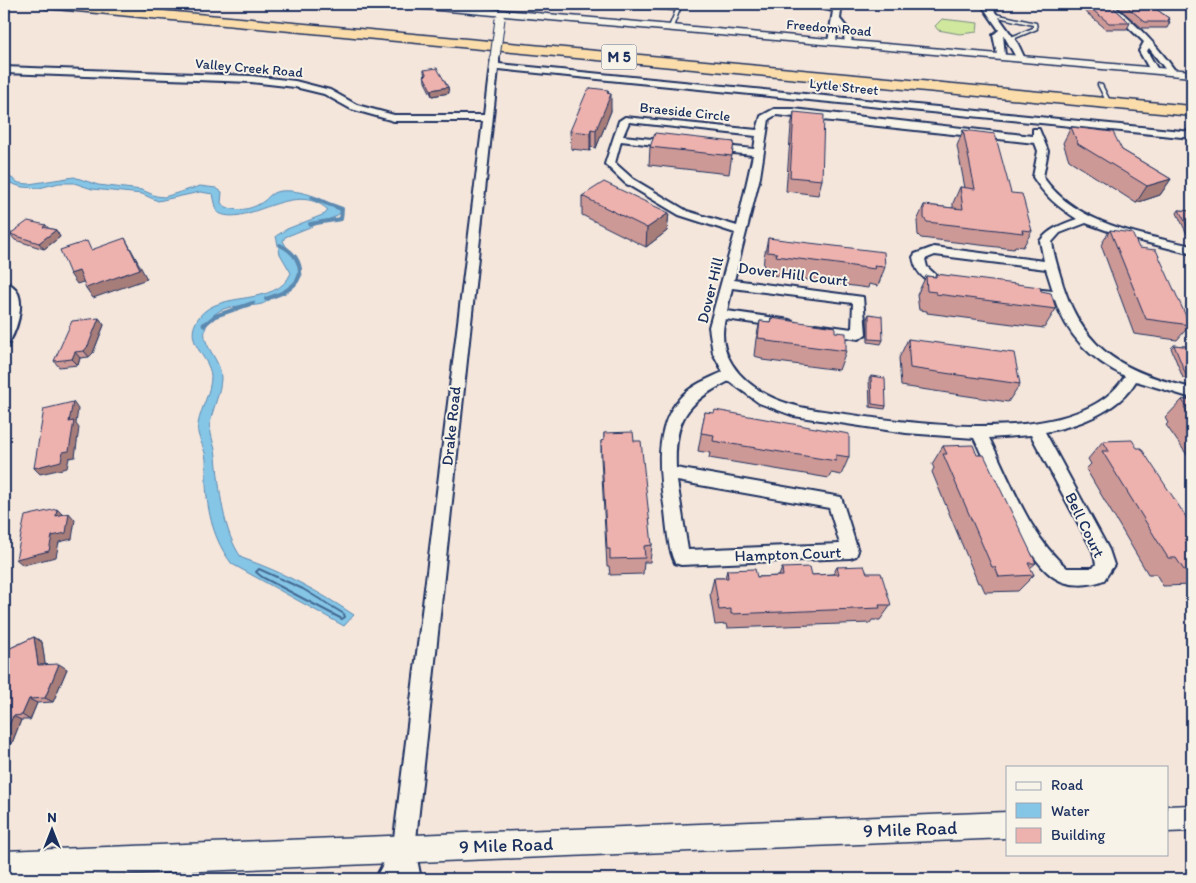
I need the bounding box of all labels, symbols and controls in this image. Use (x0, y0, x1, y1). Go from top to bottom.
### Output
street label: Freedom Road (786, 16, 873, 40)
road number: M 5 (602, 44, 636, 70)
street label: Valley Creek Road (194, 55, 304, 81)
street label: Lytle Street (809, 75, 879, 99)
street label: Braeside Circle (639, 99, 731, 125)
street label: Dover Hill (693, 254, 728, 325)
street label: Dover Hill Court (737, 258, 849, 290)
street label: Drake Road (437, 385, 465, 467)
street label: Bell Court (1061, 489, 1109, 561)
street label: Hampton Court (734, 543, 842, 565)
legend (1006, 766, 1168, 856)
text: Road (1051, 776, 1084, 794)
text: Water (1051, 802, 1090, 820)
north arrow (28, 806, 78, 856)
text: N (47, 809, 57, 826)
street label: 9 Mile Road (863, 816, 957, 842)
text: Building (1051, 826, 1105, 844)
street label: 9 Mile Road (459, 832, 553, 858)

